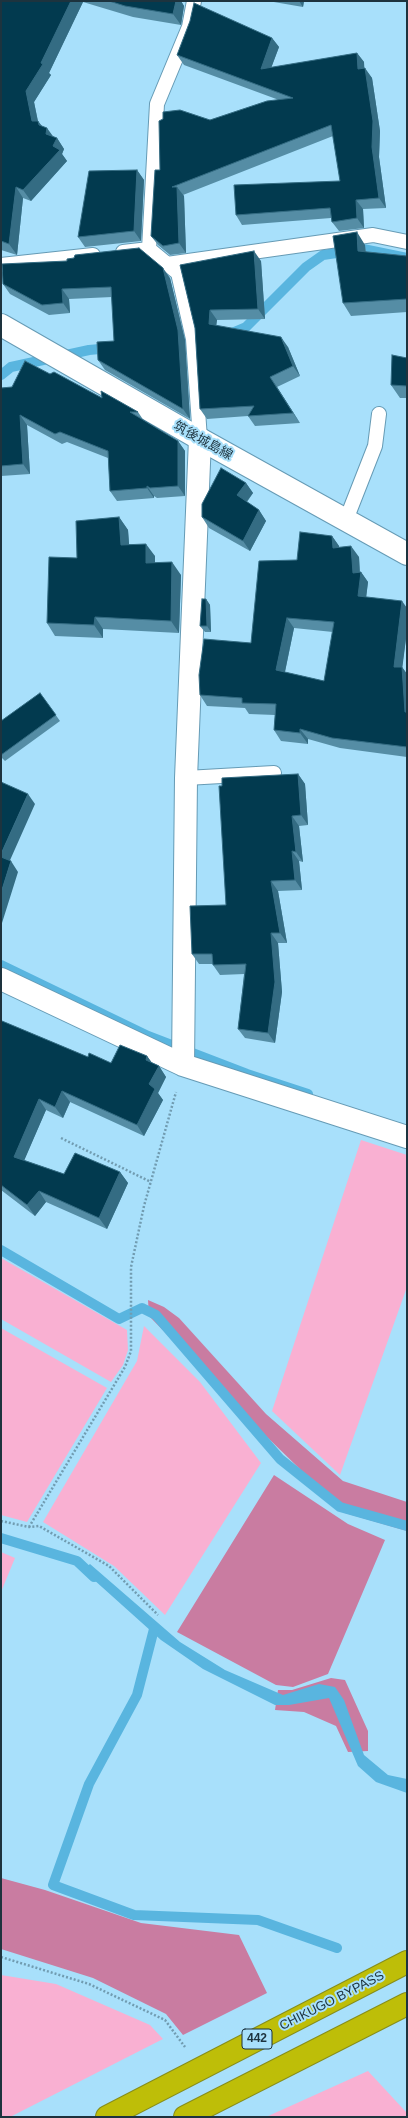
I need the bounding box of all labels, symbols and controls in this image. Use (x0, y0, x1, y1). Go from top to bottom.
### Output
street label: 筑後城島線 (171, 418, 235, 464)
street label: CHIKUGO BYPASS (277, 1968, 387, 2034)
road number: 442 (242, 2029, 272, 2049)

